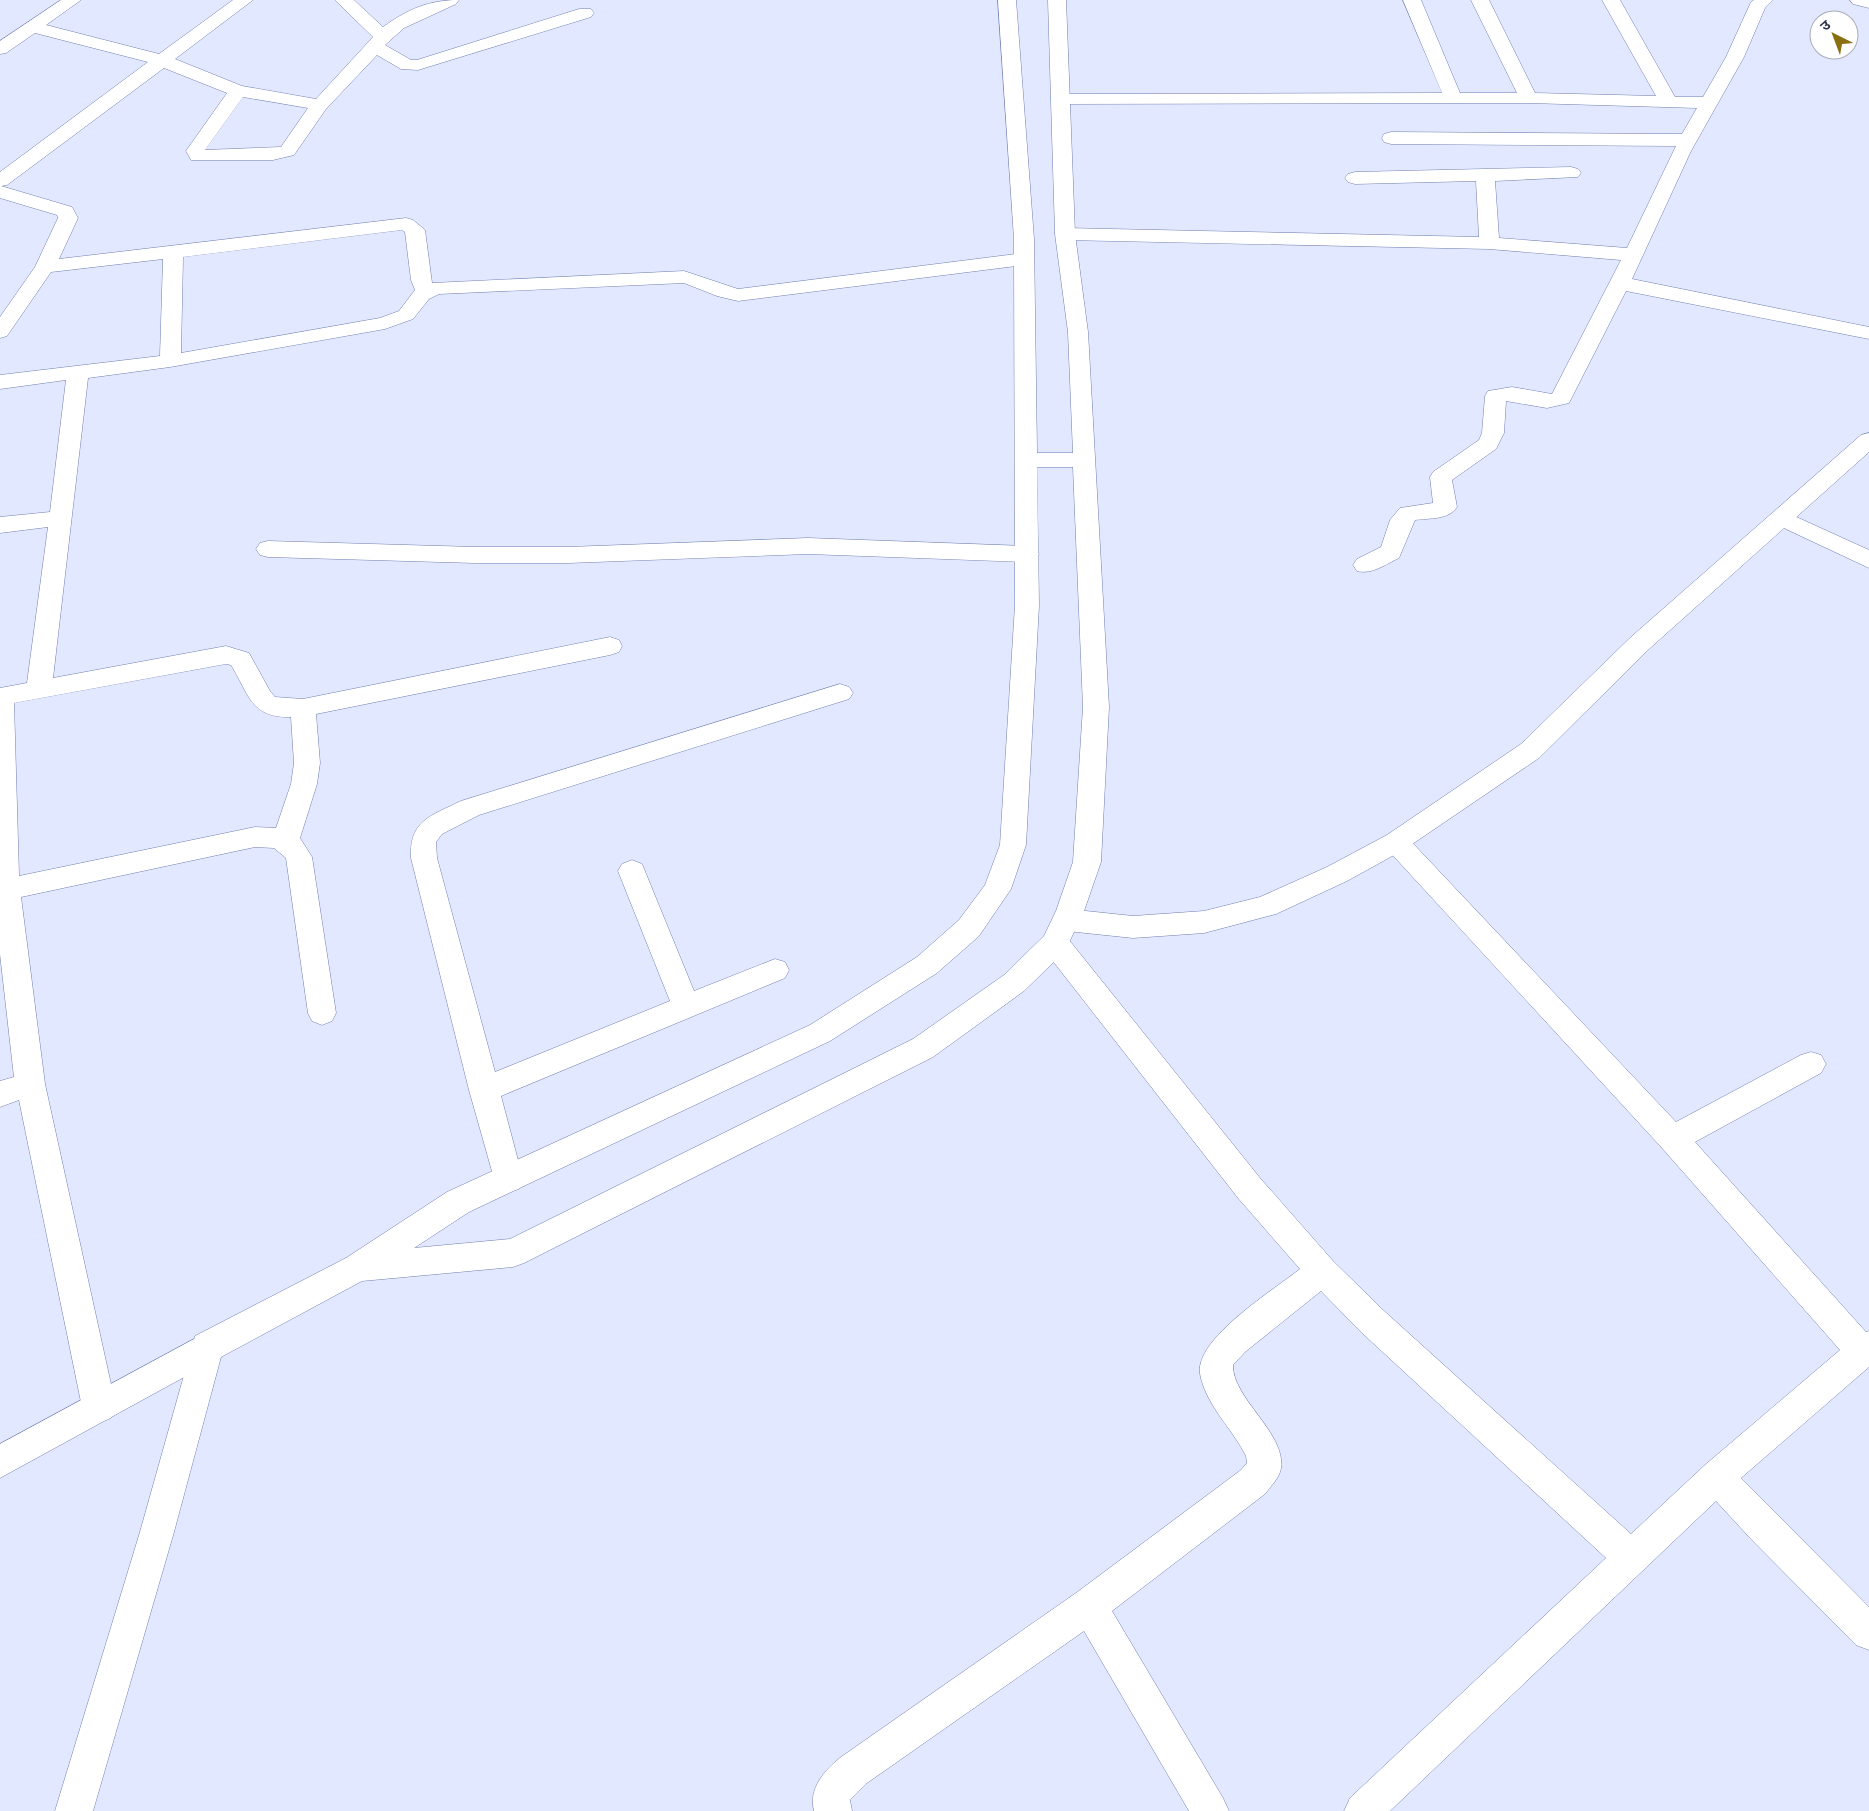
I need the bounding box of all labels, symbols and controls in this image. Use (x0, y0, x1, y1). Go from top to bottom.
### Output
north arrow (1809, 10, 1859, 60)
text: उ (1816, 15, 1835, 35)

